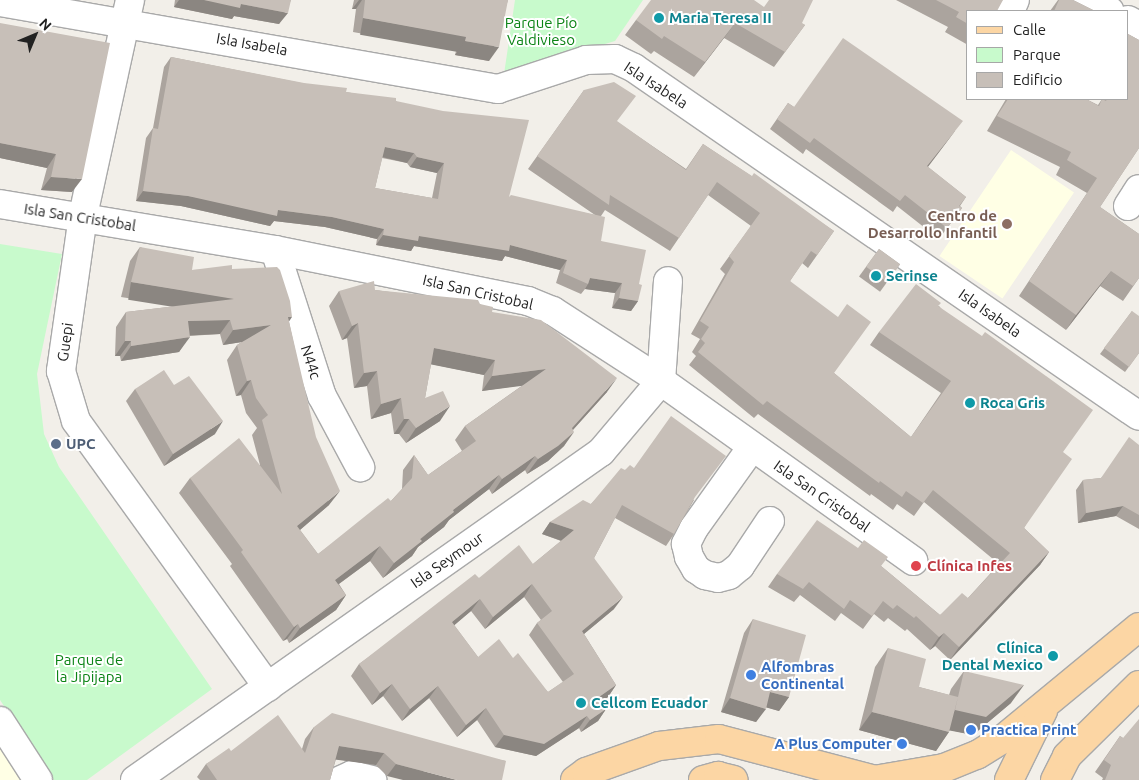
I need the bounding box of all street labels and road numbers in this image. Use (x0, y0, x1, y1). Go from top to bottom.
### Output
street label: Isla Isabela (215, 29, 289, 59)
street label: Isla Isabela (621, 58, 691, 112)
street label: Isla San Cristobal (23, 199, 137, 235)
street label: Isla San Cristobal (421, 271, 535, 313)
street label: Isla Isabela (955, 285, 1025, 341)
street label: Guepi (53, 321, 77, 363)
street label: N44c (297, 343, 325, 381)
street label: Isla San Cristobal (771, 456, 873, 536)
street label: Isla Seymour (407, 528, 487, 592)

